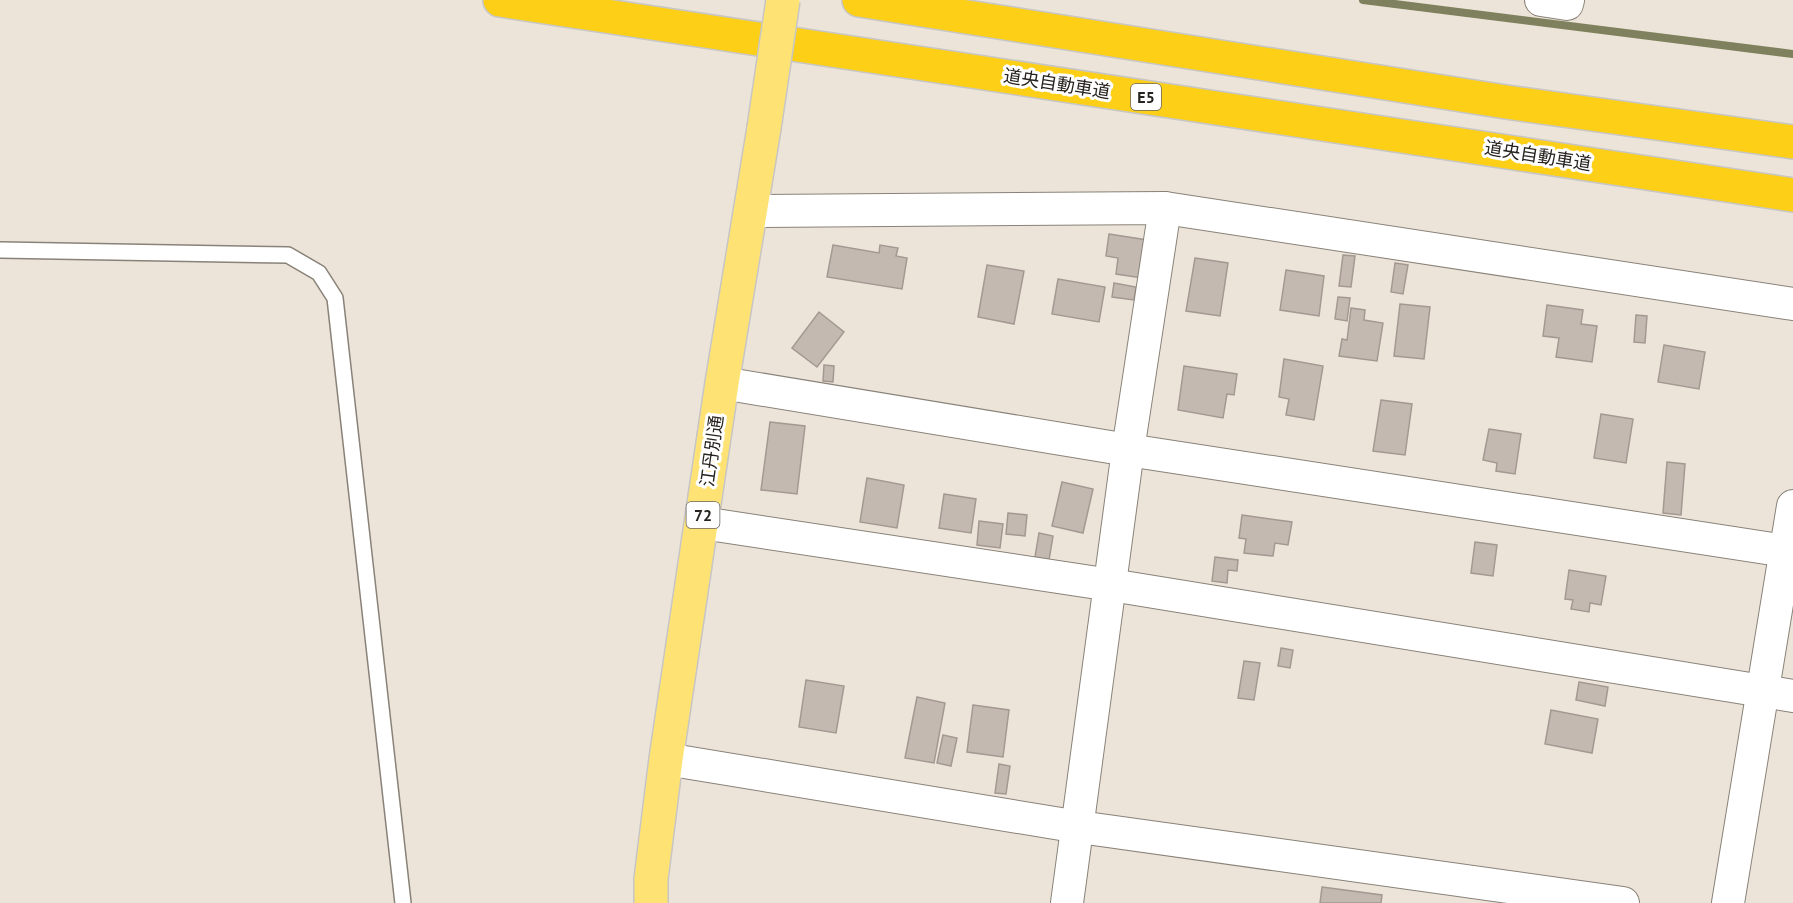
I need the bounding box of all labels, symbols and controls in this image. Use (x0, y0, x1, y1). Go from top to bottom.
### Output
street label: 道央自動車道 (1002, 64, 1112, 103)
road number: E5 (1131, 84, 1161, 110)
street label: 道央自動車道 (1483, 136, 1593, 175)
street label: 江丹別通 (695, 414, 728, 488)
road number: 72 (686, 502, 720, 528)

